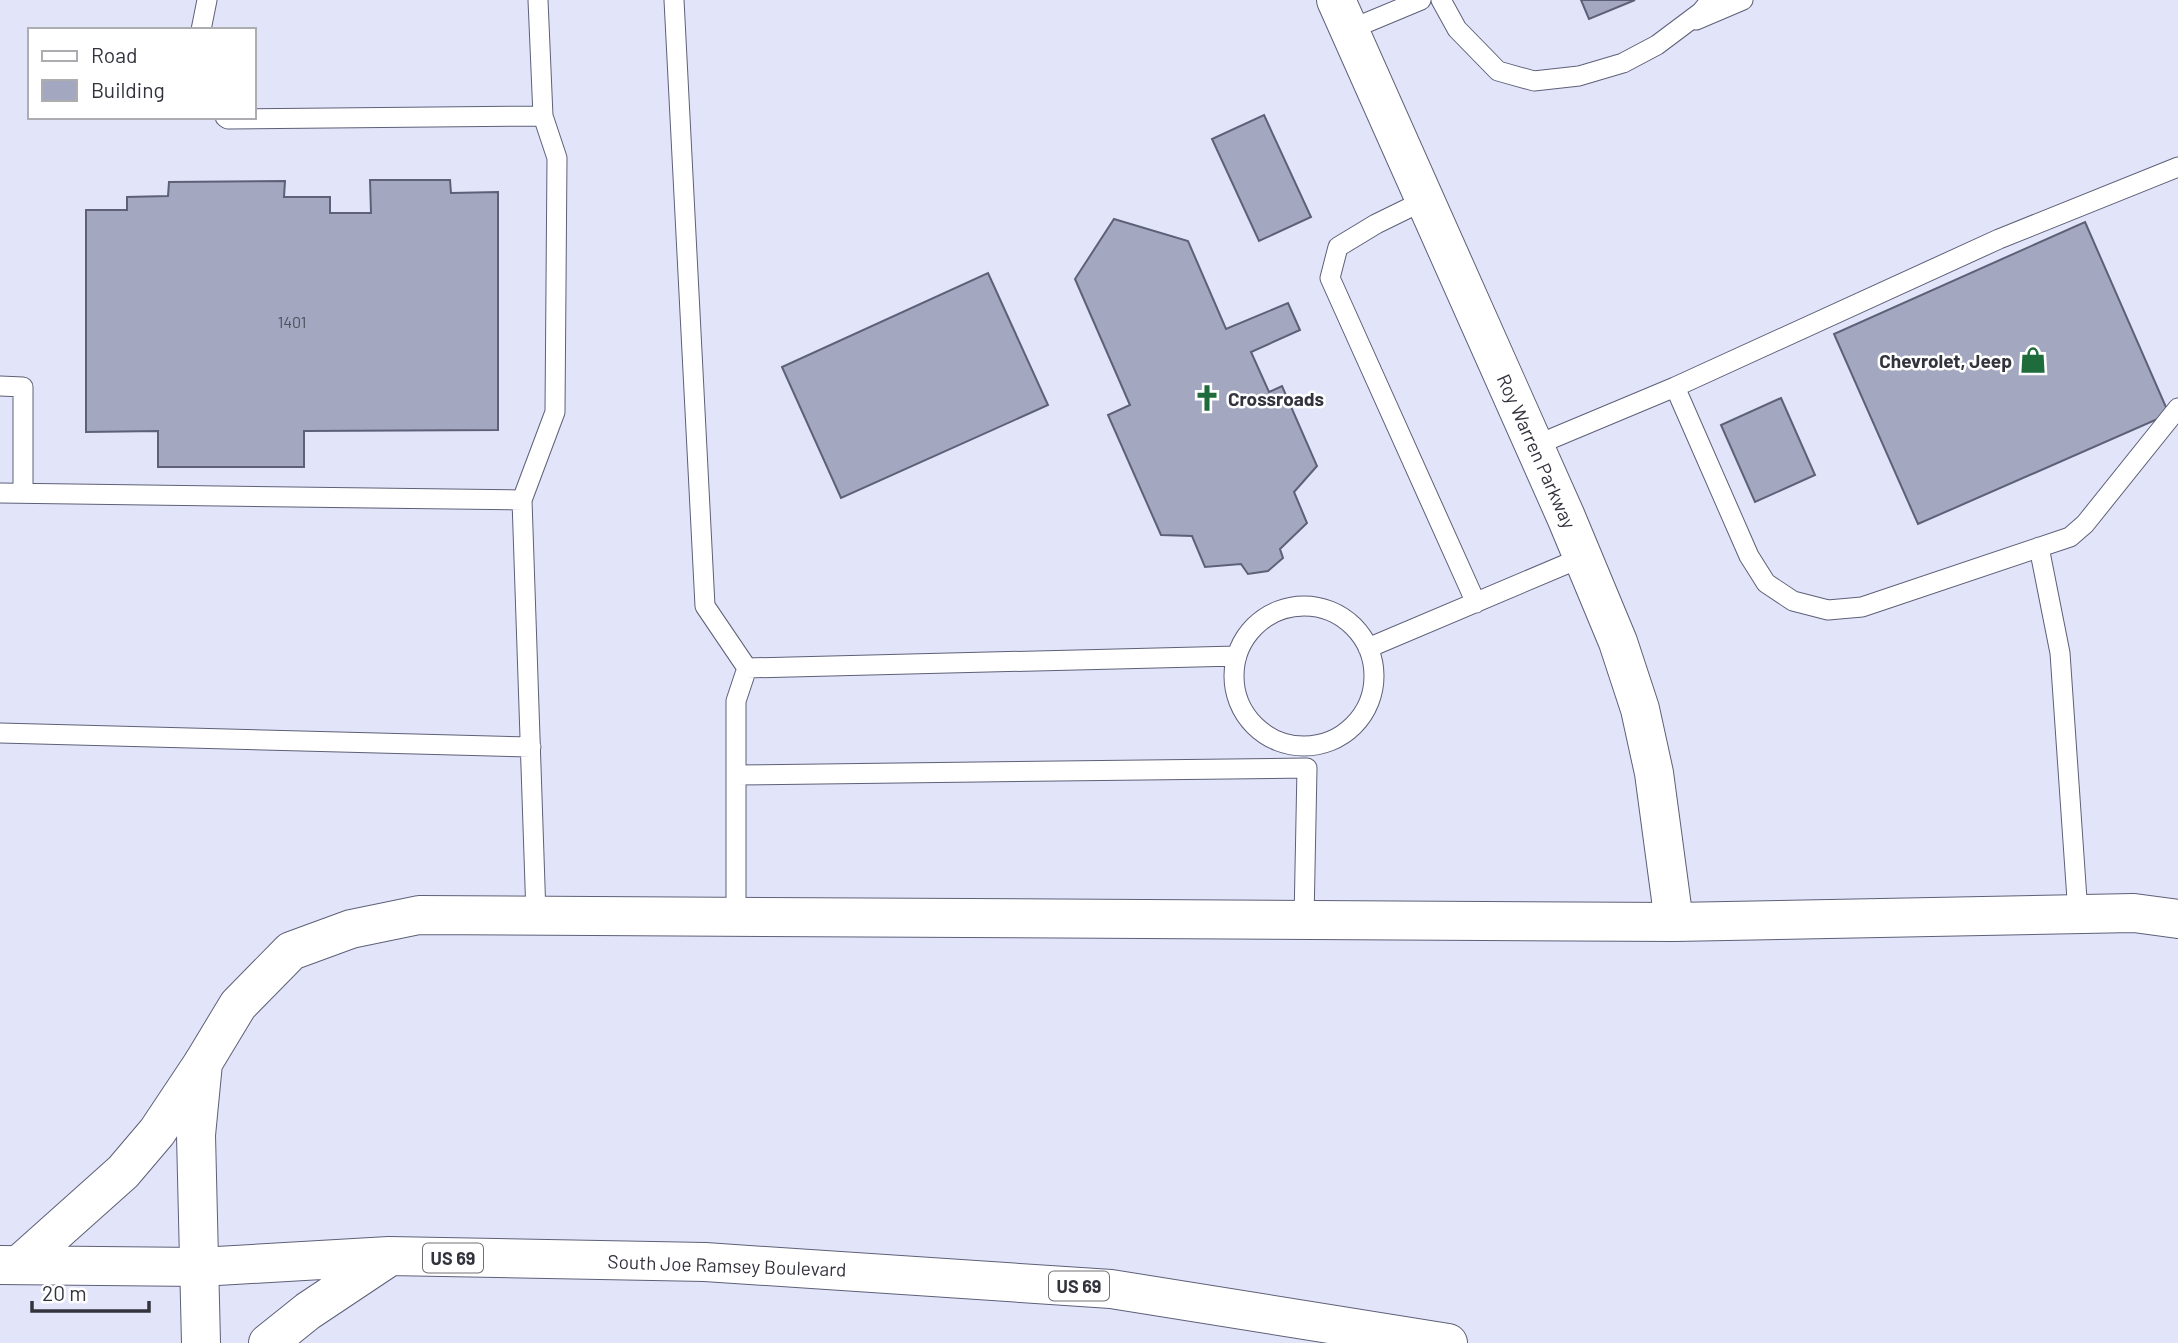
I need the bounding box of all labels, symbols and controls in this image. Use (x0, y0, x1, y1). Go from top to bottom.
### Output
legend (28, 28, 256, 119)
text: Road (91, 42, 137, 67)
text: Building (91, 77, 165, 102)
house number: 1401 (278, 312, 306, 331)
shop icon: Chevrolet, Jeep (2018, 345, 2048, 375)
place label: Chevrolet, Jeep (1879, 349, 2012, 372)
street label: Roy Warren Parkway (1493, 370, 1581, 532)
church icon: Crossroads (1192, 383, 1222, 413)
place label: Crossroads (1228, 387, 1324, 410)
road number: US 69 (423, 1244, 483, 1273)
street label: South Joe Ramsey Boulevard (607, 1249, 847, 1281)
scale bar (32, 1270, 149, 1314)
road number: US 69 (1049, 1272, 1109, 1301)
text: 20 m (42, 1280, 87, 1305)

